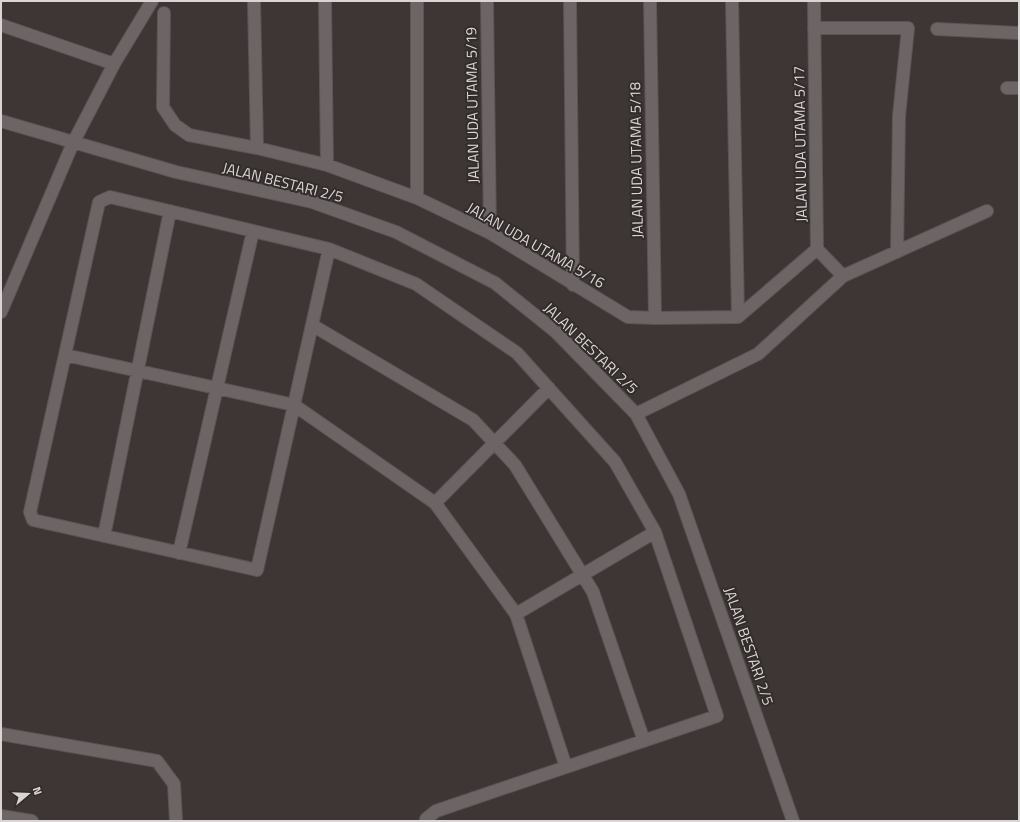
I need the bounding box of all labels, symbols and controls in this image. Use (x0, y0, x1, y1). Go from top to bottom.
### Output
street label: JALAN UDA UTAMA 5/19 (459, 27, 485, 183)
street label: JALAN UDA UTAMA 5/17 (787, 66, 813, 222)
street label: JALAN UDA UTAMA 5/18 (623, 82, 649, 238)
street label: JALAN BESTARI 2/5 (220, 156, 346, 208)
street label: JALAN UDA UTAMA 5/16 (463, 196, 609, 294)
street label: JALAN BESTARI 2/5 (538, 297, 644, 399)
street label: JALAN BESTARI 2/5 (718, 584, 780, 708)
north arrow (8, 774, 48, 814)
text: N (29, 785, 46, 797)

